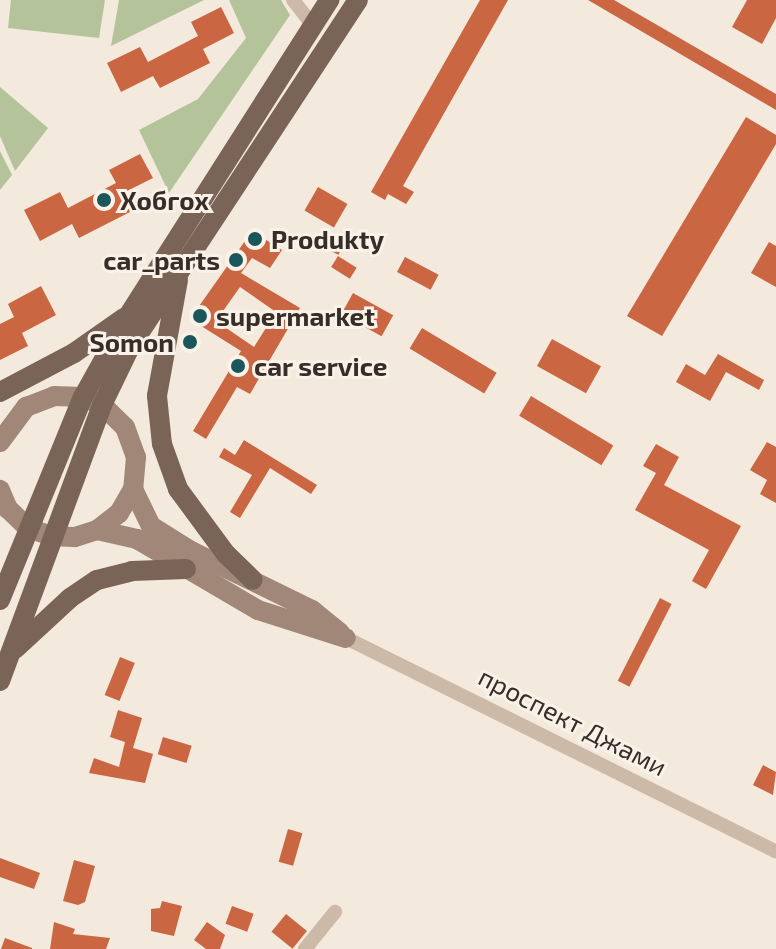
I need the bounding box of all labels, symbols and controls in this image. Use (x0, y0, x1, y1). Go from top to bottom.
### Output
place label: Хобгох (120, 184, 209, 216)
marker: Хобгох (95, 191, 113, 209)
place label: Produkty (271, 223, 384, 255)
marker: Produkty (246, 230, 264, 248)
place label: car_parts (103, 244, 220, 276)
marker: car_parts (227, 251, 245, 269)
place label: supermarket (216, 300, 375, 332)
marker: supermarket (191, 307, 209, 325)
place label: Somon (90, 326, 174, 358)
marker: Somon (181, 333, 199, 351)
place label: car service (254, 350, 388, 382)
marker: car service (229, 357, 247, 375)
street label: проспект Джами (474, 660, 672, 782)

